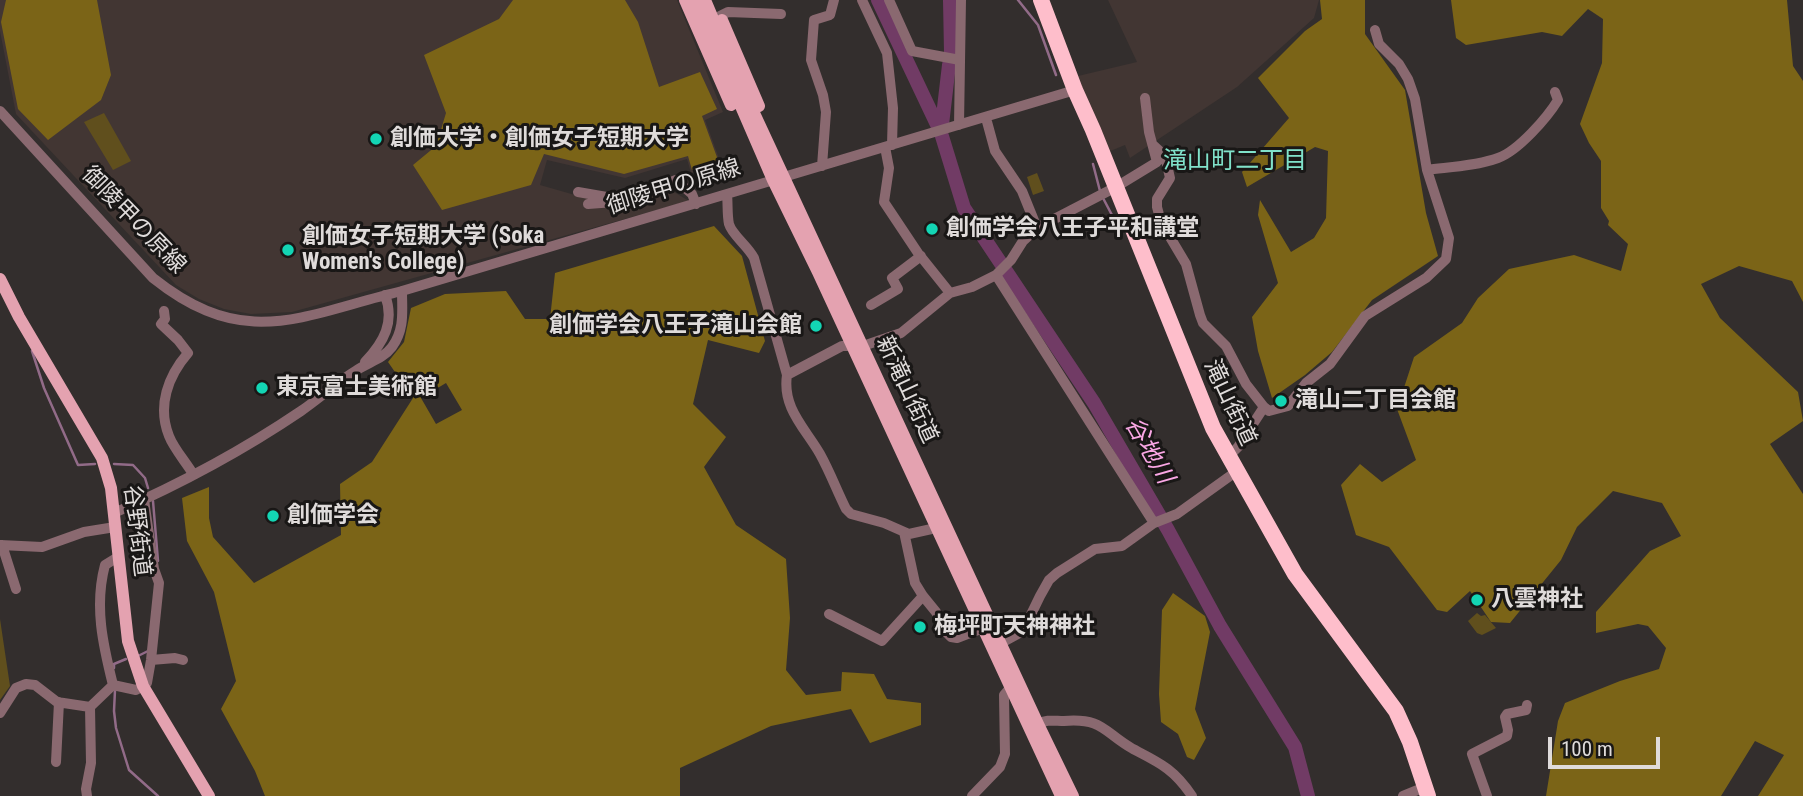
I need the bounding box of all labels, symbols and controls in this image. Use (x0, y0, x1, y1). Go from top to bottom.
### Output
place label: 創価大学・創価女子短期大学 (390, 125, 689, 153)
marker: 創価大学・創価女子短期大学 (368, 131, 384, 147)
district label: 滝山町二丁目 (1163, 148, 1307, 176)
street label: 御陵甲の原線 (604, 155, 744, 221)
street label: 御陵甲の原線 (75, 162, 191, 280)
place label: 創価学会八王子平和講堂 (946, 215, 1199, 243)
marker: 創価学会八王子平和講堂 (924, 221, 940, 237)
place label: 創価女子短期大学 (Soka Women's College) (302, 223, 544, 277)
marker: 創価女子短期大学 (Soka Women's College) (280, 242, 296, 258)
place label: 創価学会八王子滝山会館 (549, 312, 802, 340)
marker: 創価学会八王子滝山会館 (808, 318, 824, 334)
street label: 新滝山街道 (869, 332, 943, 448)
street label: 滝山街道 (1197, 355, 1261, 451)
place label: 東京富士美術館 (276, 374, 437, 402)
marker: 東京富士美術館 (254, 380, 270, 396)
place label: 滝山二丁目会館 (1295, 387, 1456, 415)
marker: 滝山二丁目会館 (1273, 393, 1289, 409)
water label: 谷地川 (1118, 413, 1178, 489)
street label: 谷野街道 (117, 484, 155, 578)
place label: 創価学会 (287, 502, 379, 530)
marker: 創価学会 (265, 508, 281, 524)
place label: 八雲神社 (1491, 586, 1583, 614)
marker: 八雲神社 (1469, 592, 1485, 608)
place label: 梅坪町天神神社 (934, 613, 1095, 641)
marker: 梅坪町天神神社 (912, 619, 928, 635)
scale bar (1551, 722, 1663, 766)
text: 100 m (1561, 737, 1613, 761)

